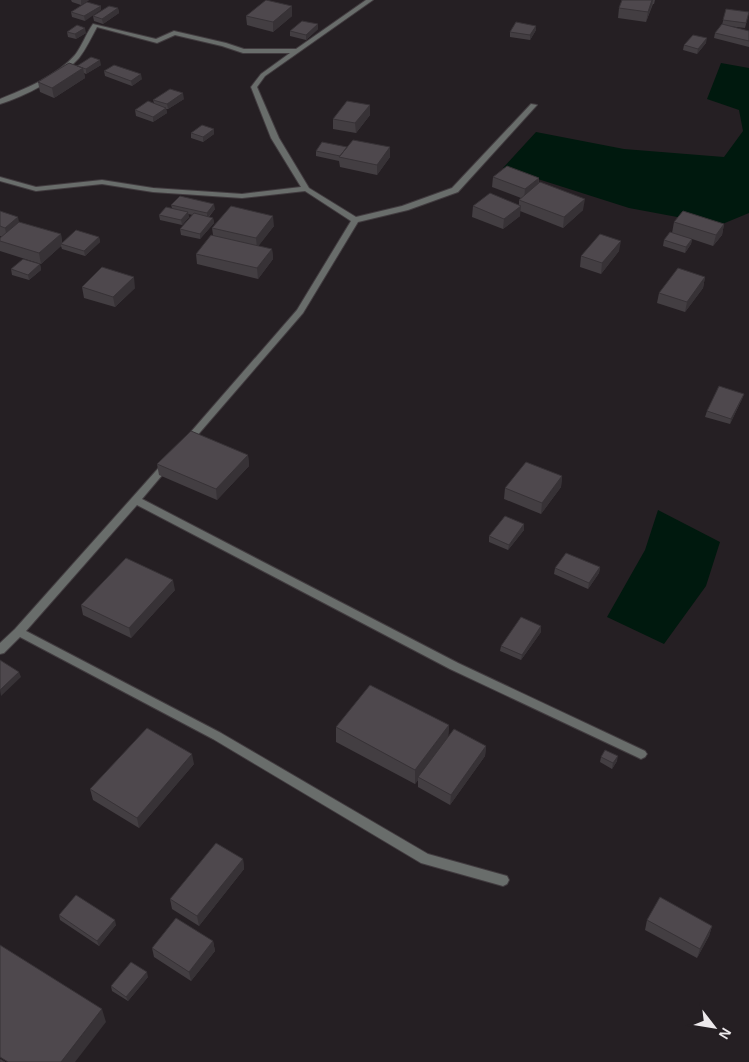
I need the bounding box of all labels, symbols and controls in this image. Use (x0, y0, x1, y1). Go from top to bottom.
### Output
north arrow (689, 1002, 739, 1052)
text: N (716, 1025, 735, 1042)

